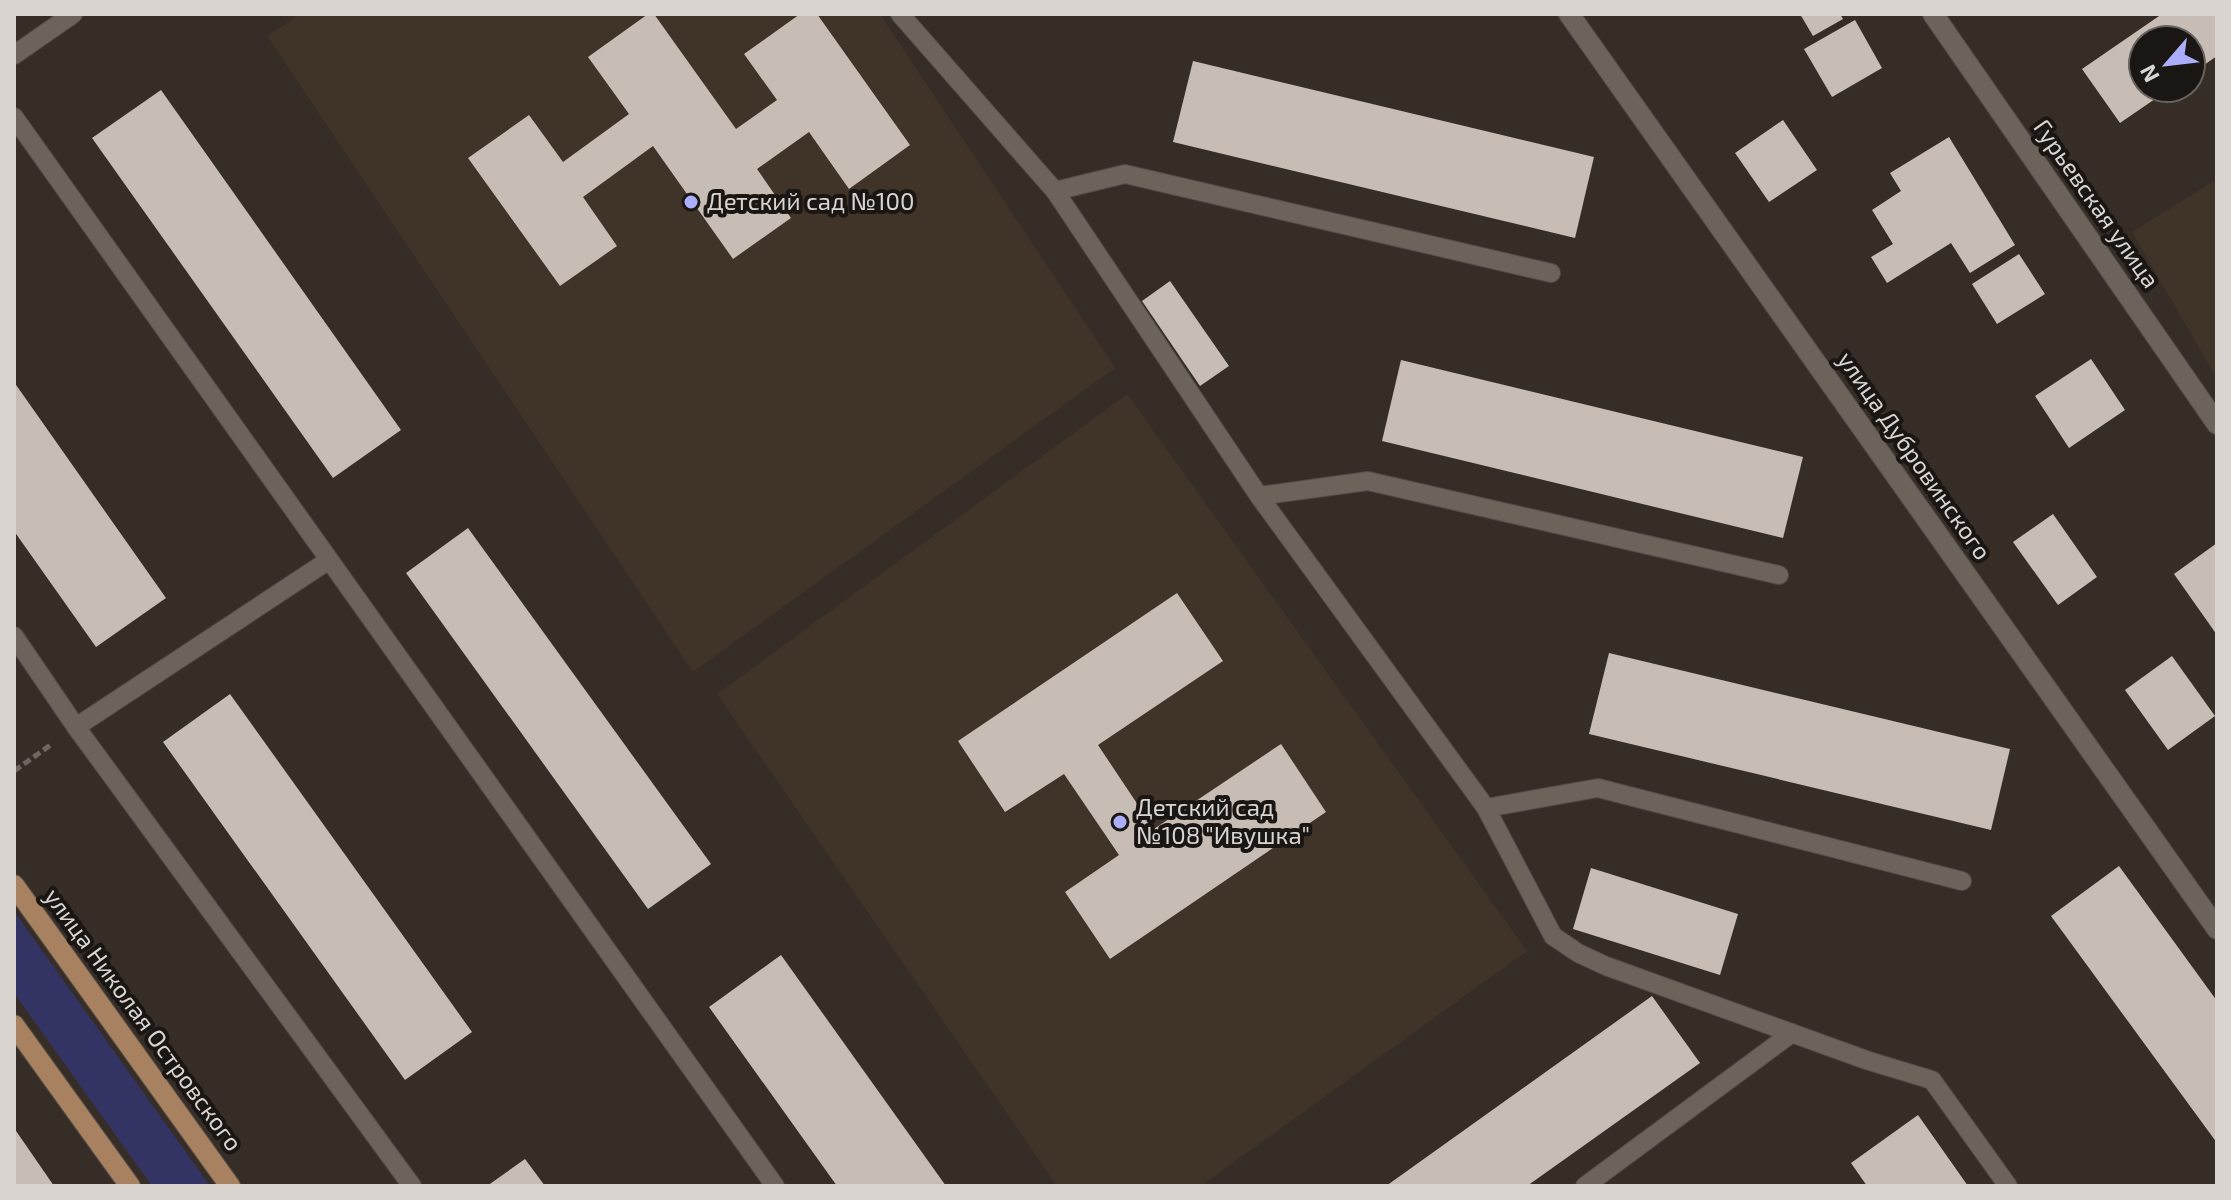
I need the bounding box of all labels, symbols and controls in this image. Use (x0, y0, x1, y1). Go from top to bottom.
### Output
north arrow (2127, 24, 2207, 104)
text: N (2133, 61, 2164, 87)
street label: Гурьевская улица (2027, 113, 2166, 294)
place label: Детский сад №100 (707, 186, 915, 215)
marker: Детский сад №100 (682, 193, 700, 211)
street label: улица Дубровинского (1832, 346, 1998, 565)
place label: Детский сад №108 "Ивушка" (1136, 792, 1310, 850)
marker: Детский сад №108 "Ивушка" (1111, 813, 1129, 831)
street label: улица Николая Островского (38, 882, 249, 1157)

